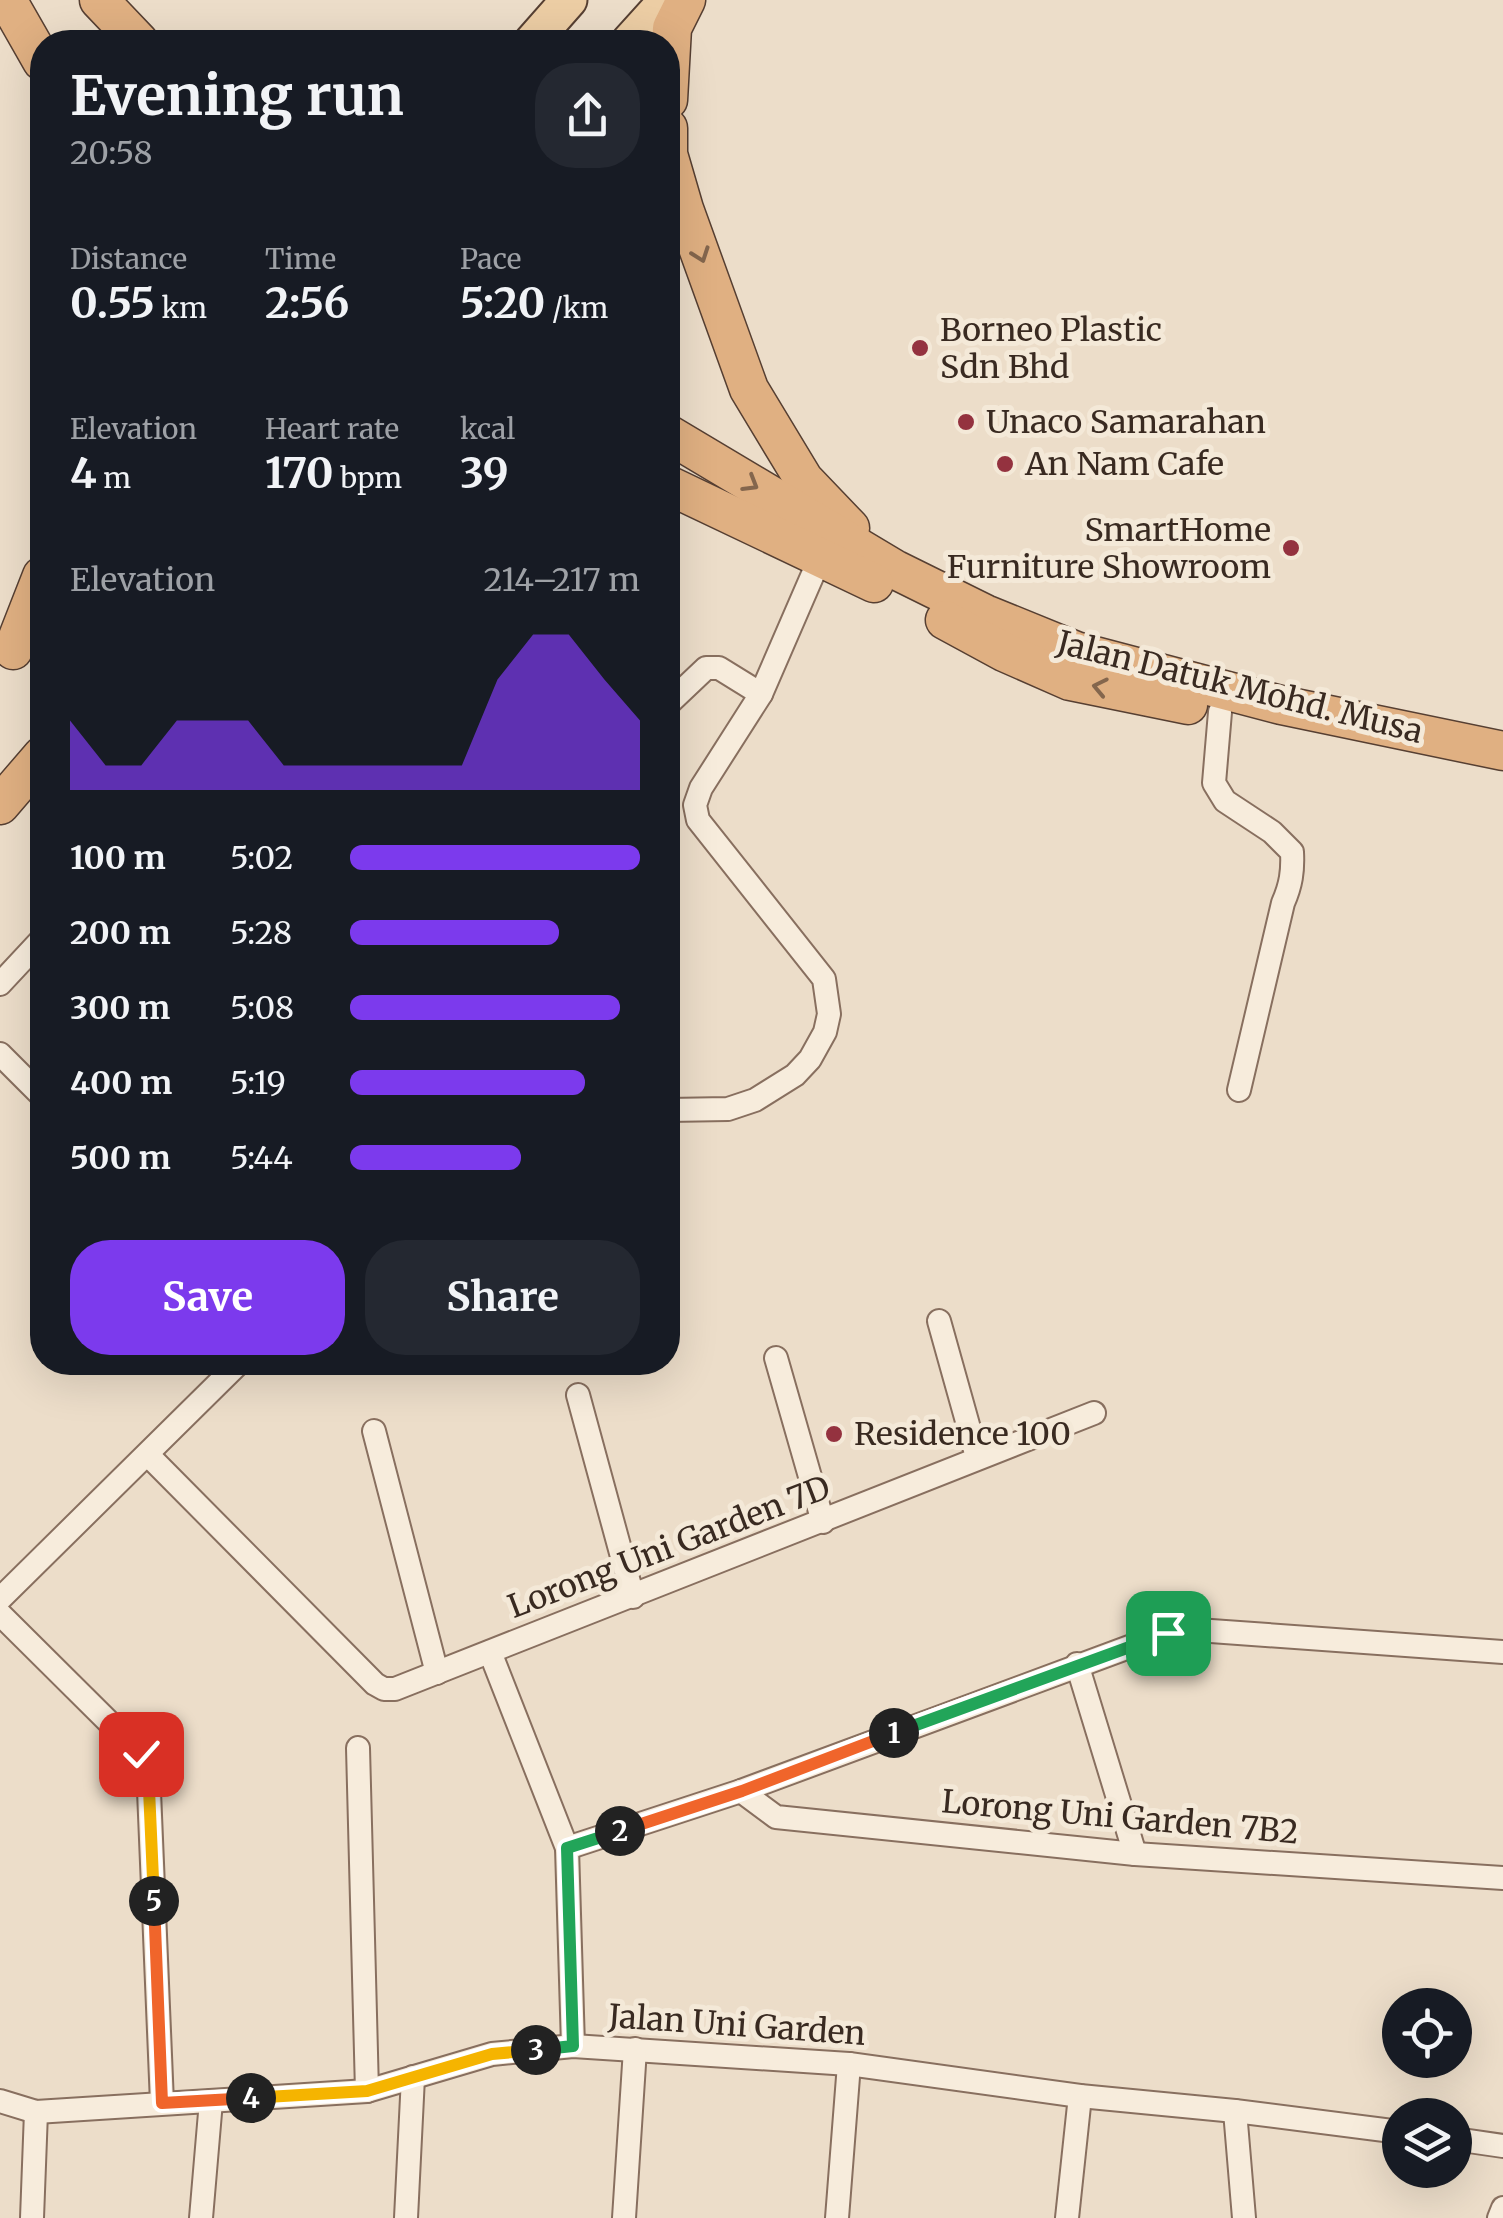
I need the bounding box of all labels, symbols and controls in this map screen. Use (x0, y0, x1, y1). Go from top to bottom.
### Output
text: Evening run (70, 61, 404, 130)
button: share (535, 63, 640, 168)
text: 20:58 (70, 133, 152, 173)
text: Distance (70, 241, 187, 277)
text: Time (265, 241, 336, 277)
text: Pace (460, 241, 521, 277)
one-way arrow (689, 246, 710, 263)
text: 0.55 (70, 277, 155, 329)
text: 2:56 (265, 277, 349, 329)
text: 5:20 (460, 277, 545, 329)
text: km (155, 290, 207, 326)
text: /km (545, 290, 608, 326)
place label: Borneo Plastic Sdn Bhd (940, 310, 1162, 387)
marker: Borneo Plastic Sdn Bhd (909, 337, 931, 359)
place label: Unaco Samarahan (986, 402, 1266, 442)
text: Elevation (70, 411, 197, 447)
text: Heart rate (265, 411, 399, 447)
text: kcal (460, 411, 515, 447)
marker: Unaco Samarahan (955, 411, 977, 433)
place label: An Nam Cafe (1024, 444, 1224, 484)
text: 4 (70, 447, 97, 499)
text: 170 (265, 447, 334, 499)
text: 39 (460, 447, 509, 499)
marker: An Nam Cafe (994, 453, 1016, 475)
text: m (97, 460, 131, 496)
text: bpm (334, 460, 402, 496)
one-way arrow (740, 472, 758, 491)
place label: SmartHome Furniture Showroom (947, 510, 1271, 587)
marker: SmartHome Furniture Showroom (1280, 537, 1302, 559)
text: Elevation (70, 560, 215, 600)
text: 214–217 m (484, 560, 640, 600)
street label: Jalan Datuk Mohd. Musa (1052, 622, 1427, 752)
one-way arrow (1092, 677, 1109, 698)
text: 100 m (70, 838, 166, 878)
text: 5:02 (230, 838, 293, 878)
text: 200 m (70, 913, 171, 953)
text: 5:28 (230, 913, 292, 953)
text: 300 m (70, 988, 170, 1028)
text: 5:08 (230, 988, 294, 1028)
text: 400 m (70, 1063, 172, 1103)
text: 5:19 (230, 1063, 286, 1103)
text: 500 m (70, 1138, 171, 1178)
text: 5:44 (230, 1138, 293, 1178)
button: Save (70, 1240, 345, 1355)
button: Share (365, 1240, 640, 1355)
place label: Residence 100 (854, 1414, 1071, 1454)
marker: Residence 100 (823, 1423, 845, 1445)
street label: Lorong Uni Garden 7D (502, 1467, 836, 1627)
pin (1126, 1591, 1211, 1676)
icon: arrive (1141, 1606, 1196, 1661)
pin: 1 (869, 1708, 919, 1758)
pin (99, 1712, 184, 1797)
text: 1 (888, 1715, 900, 1751)
icon: check (114, 1727, 169, 1782)
street label: Lorong Uni Garden 7B2 (940, 1781, 1300, 1853)
pin: 2 (595, 1806, 645, 1856)
text: 2 (612, 1813, 628, 1849)
pin: 5 (129, 1876, 179, 1926)
text: 5 (146, 1883, 162, 1919)
map controls (1382, 1988, 1472, 2188)
button: locate (1382, 1988, 1472, 2078)
street label: Jalan Uni Garden (606, 1996, 867, 2054)
pin: 3 (511, 2025, 561, 2075)
text: 3 (528, 2032, 544, 2068)
pin: 4 (226, 2073, 276, 2123)
text: 4 (242, 2080, 260, 2116)
button: layers (1382, 2098, 1472, 2188)

